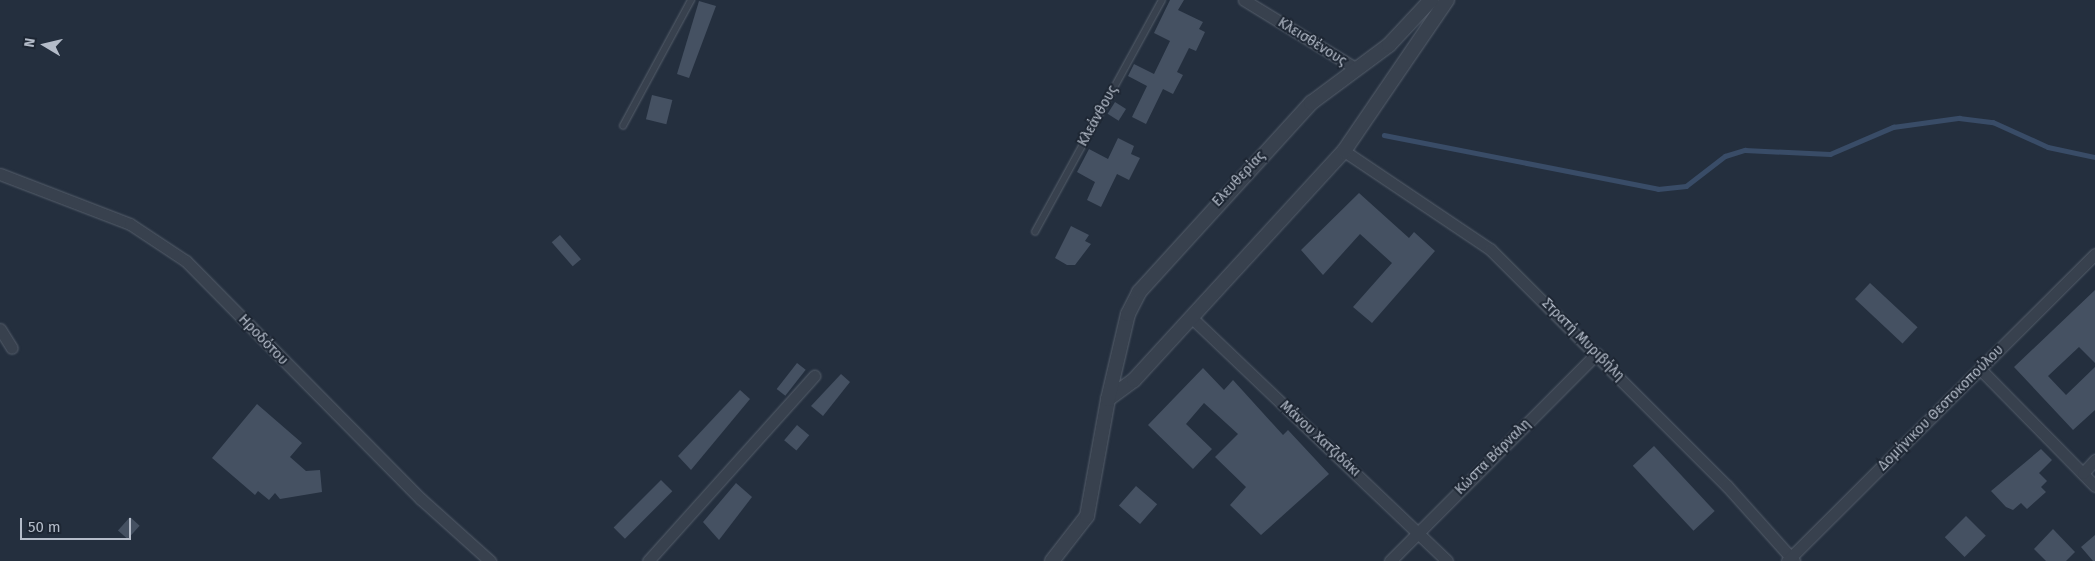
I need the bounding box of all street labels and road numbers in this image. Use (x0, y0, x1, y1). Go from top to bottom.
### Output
street label: Κλεισθένους (1275, 14, 1349, 70)
street label: Κλεάνθους (1074, 83, 1122, 149)
street label: Ελευθερίας (1209, 148, 1269, 210)
street label: Στρατή Μυριβήλη (1538, 295, 1628, 385)
street label: Ηροδότου (235, 311, 291, 369)
street label: Δομήνικου Θεοτοκοπούλου (1875, 342, 2007, 474)
street label: Μάνου Χατζιδάκι (1276, 397, 1364, 481)
street label: Κώστα Βάρναλη (1452, 416, 1534, 498)

